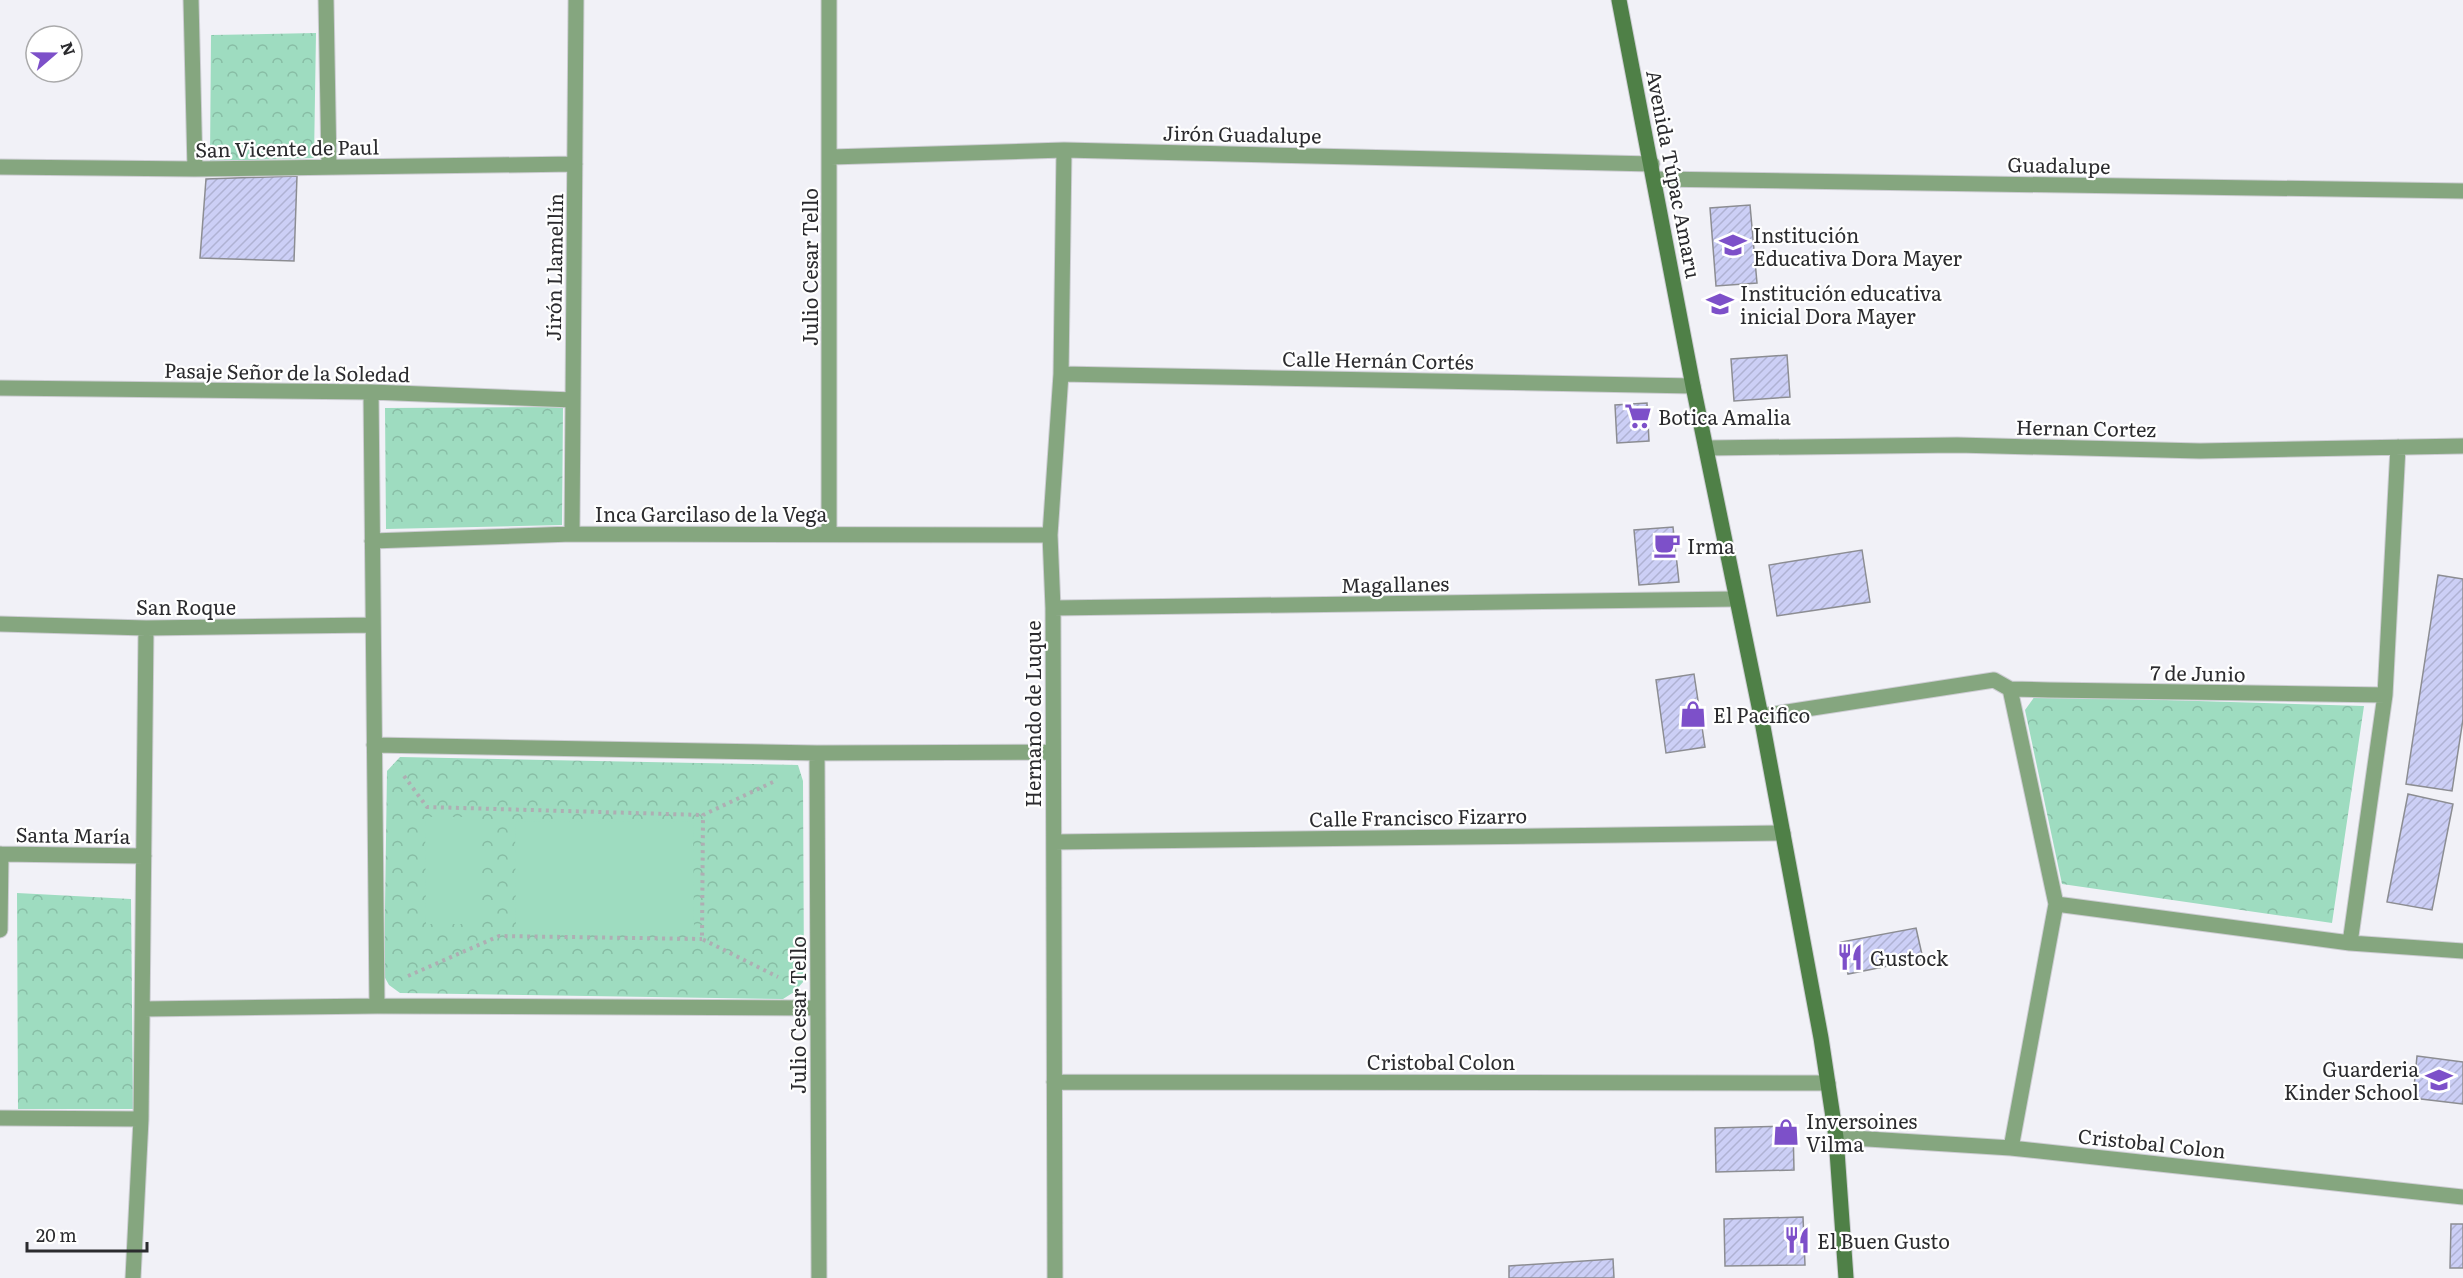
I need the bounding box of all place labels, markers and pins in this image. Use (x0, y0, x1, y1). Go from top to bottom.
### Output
place label: Institución Educativa Dora Mayer (1753, 219, 1963, 272)
school or university icon: Institución Educativa Dora Mayer (1718, 230, 1748, 260)
place label: Institución educativa inicial Dora Mayer (1740, 277, 1942, 330)
school or university icon: Institución educativa inicial Dora Mayer (1705, 289, 1735, 319)
supermarket icon: Botica Amalia (1623, 401, 1653, 431)
place label: Botica Amalia (1658, 401, 1791, 431)
cafe icon: Irma (1652, 530, 1682, 560)
place label: Irma (1687, 530, 1735, 560)
shop icon: El Pacifico (1678, 699, 1708, 729)
place label: El Pacifico (1713, 699, 1810, 729)
restaurant icon: Gustock (1835, 942, 1865, 972)
place label: Gustock (1870, 942, 1949, 972)
place label: Guarderia Kinder School (2284, 1053, 2419, 1106)
school or university icon: Guarderia Kinder School (2424, 1065, 2454, 1095)
place label: Inversoines Vilma (1806, 1105, 1917, 1158)
shop icon: Inversoines Vilma (1771, 1117, 1801, 1147)
restaurant icon: El Buen Gusto (1782, 1225, 1812, 1255)
place label: El Buen Gusto (1817, 1225, 1950, 1255)

